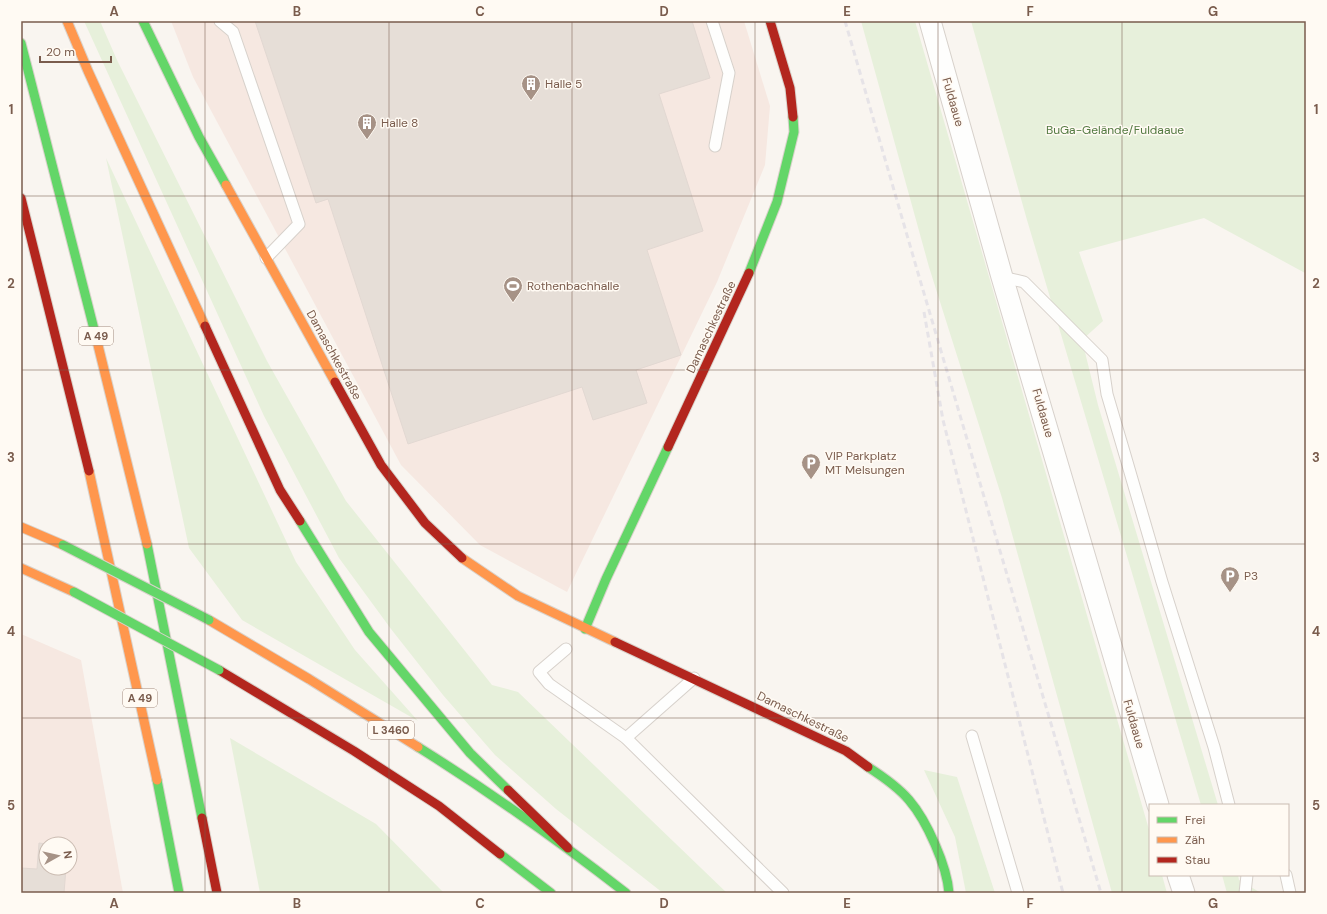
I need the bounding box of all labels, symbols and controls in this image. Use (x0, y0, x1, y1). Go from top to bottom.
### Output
text: A (109, 3, 119, 20)
text: B (293, 3, 301, 20)
text: C (475, 3, 485, 20)
text: D (659, 3, 669, 20)
text: E (843, 3, 851, 20)
text: F (1026, 3, 1034, 20)
text: G (1208, 3, 1218, 20)
scale bar (40, 38, 111, 64)
text: 20 m (46, 44, 75, 60)
building icon: Halle 5 (520, 73, 542, 101)
place label: Halle 5 (545, 76, 582, 92)
street label: Fuldaaue (938, 76, 968, 129)
text: 1 (9, 101, 13, 118)
text: 1 (1314, 101, 1318, 118)
building icon: Halle 8 (356, 112, 378, 140)
place label: Halle 8 (381, 115, 418, 131)
park label: BuGa-Gelände/Fuldaaue (1046, 122, 1184, 138)
text: 2 (7, 275, 15, 292)
sports icon: Rothenbachhalle (502, 275, 524, 303)
text: 2 (1312, 275, 1320, 292)
place label: Rothenbachhalle (527, 278, 620, 294)
street label: Damaschkestraße (683, 278, 740, 376)
street label: Damaschkestraße (303, 307, 365, 403)
road number: A 49 (79, 327, 113, 345)
street label: Fuldaaue (1028, 387, 1058, 440)
place label: VIP Parkplatz MT Melsungen (825, 448, 905, 478)
text: 3 (7, 449, 15, 466)
text: 3 (1312, 449, 1320, 466)
parking icon: VIP Parkplatz MT Melsungen (800, 452, 822, 480)
parking icon: P3 (1219, 565, 1241, 593)
place label: P3 (1244, 568, 1258, 584)
text: 4 (7, 623, 15, 640)
text: 4 (1312, 623, 1320, 640)
street label: Damaschkestraße (754, 688, 852, 746)
road number: A 49 (123, 689, 157, 707)
street label: Fuldaaue (1119, 698, 1149, 751)
road number: L 3460 (368, 721, 414, 739)
text: 5 (7, 797, 15, 814)
text: 5 (1312, 797, 1320, 814)
legend (1149, 804, 1289, 876)
text: Frei (1185, 812, 1205, 828)
text: Zäh (1185, 832, 1205, 848)
north arrow (38, 836, 78, 876)
text: N (60, 850, 75, 860)
text: Stau (1185, 852, 1210, 868)
text: A (109, 895, 119, 912)
text: B (293, 895, 301, 912)
text: C (475, 895, 485, 912)
text: D (659, 895, 669, 912)
text: E (843, 895, 851, 912)
text: F (1026, 895, 1034, 912)
text: G (1208, 895, 1218, 912)

